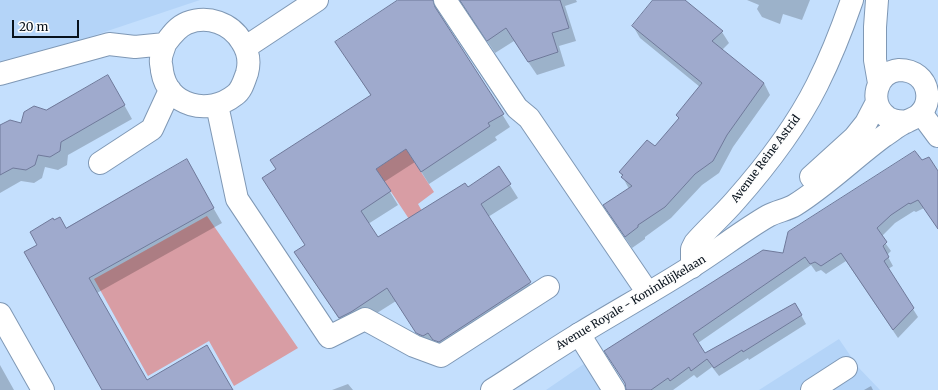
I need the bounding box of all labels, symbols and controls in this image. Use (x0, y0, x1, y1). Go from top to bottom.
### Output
scale bar (14, 12, 81, 38)
text: 20 m (19, 19, 48, 34)
street label: Avenue Reine Astrid (729, 113, 803, 205)
street label: Avenue Royale - Koninklijkelaan (554, 253, 708, 353)

